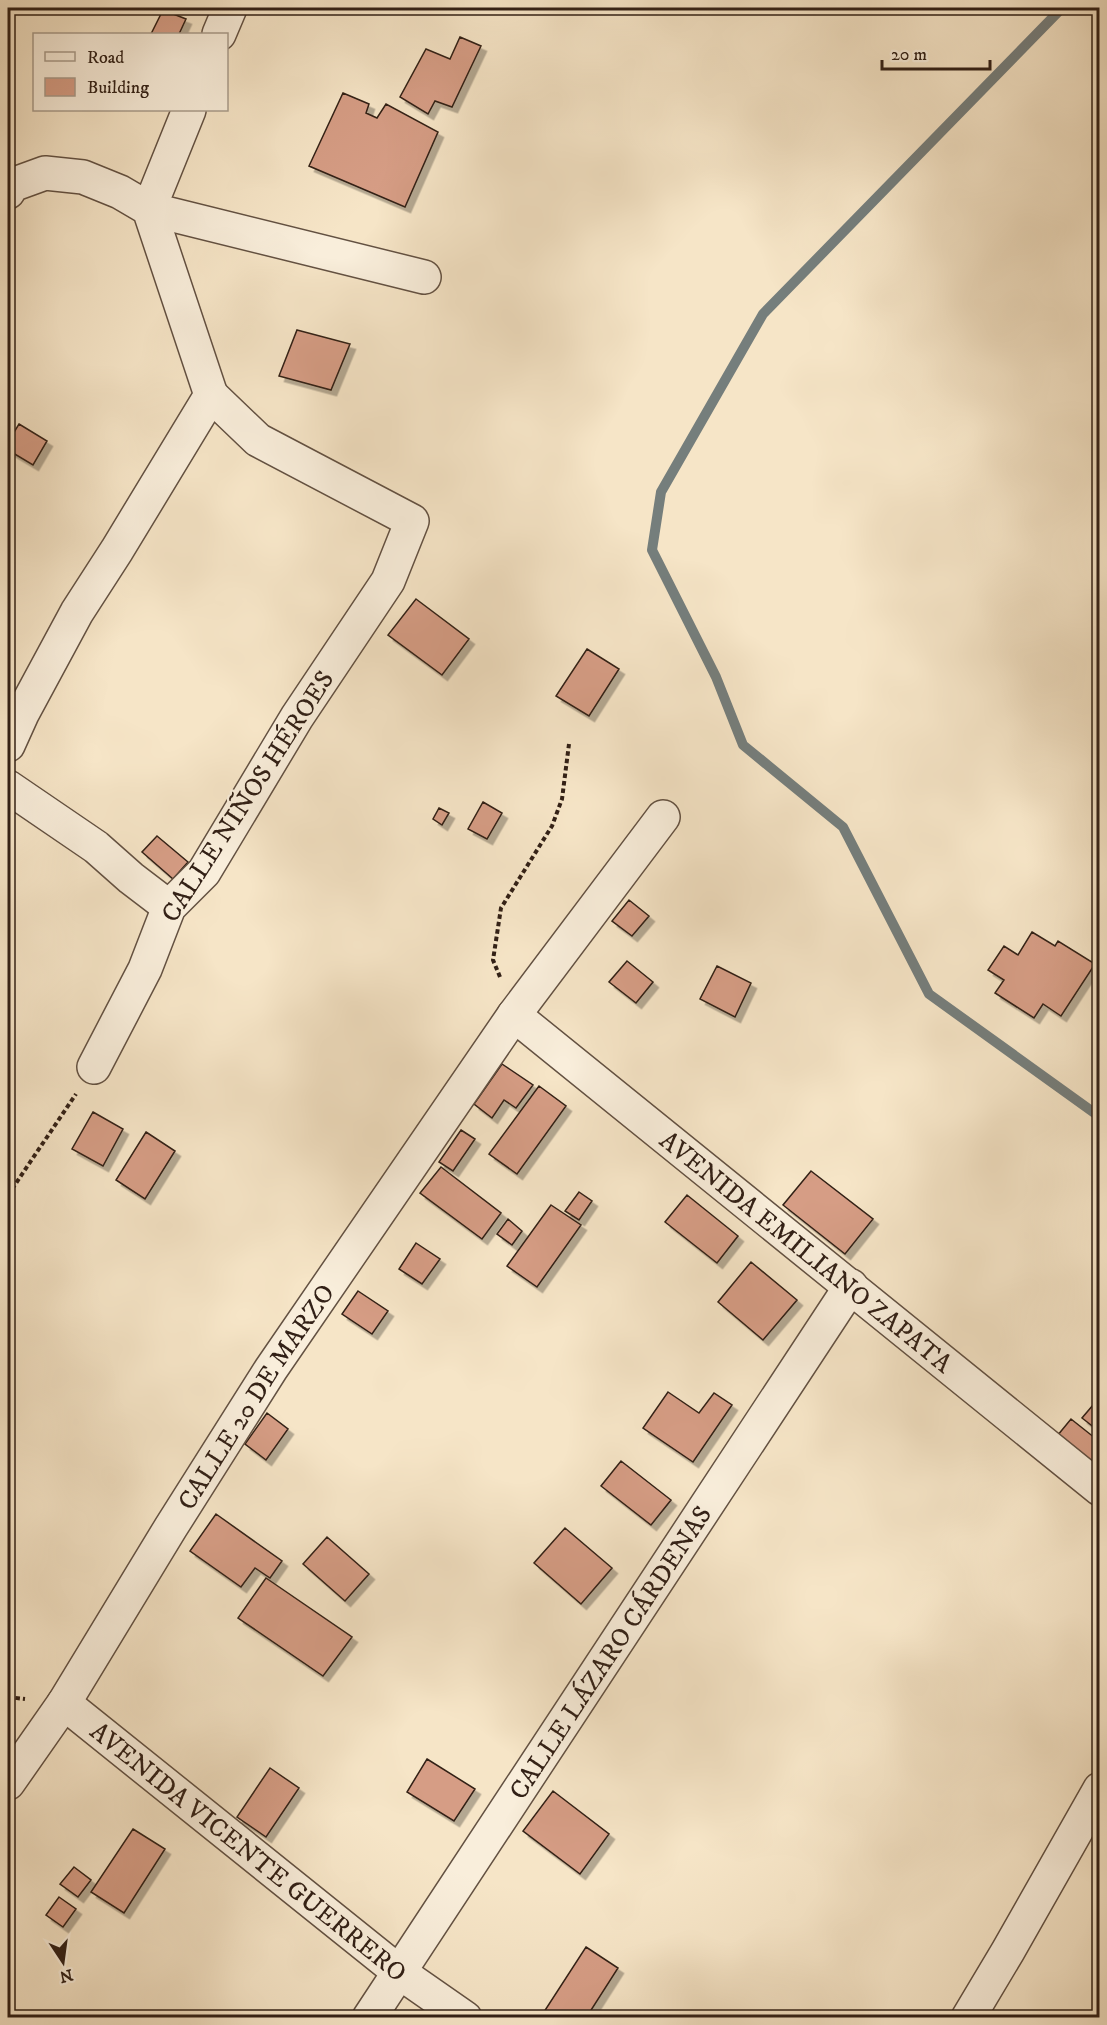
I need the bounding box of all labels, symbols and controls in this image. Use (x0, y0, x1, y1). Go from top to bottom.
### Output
legend (33, 33, 228, 111)
scale bar (882, 33, 990, 71)
text: 20 m (891, 44, 927, 66)
text: Road (87, 47, 124, 69)
text: Building (87, 77, 149, 99)
street label: CALLE NIÑOS HÉROES (154, 664, 342, 929)
street label: AVENIDA EMILIANO ZAPATA (652, 1124, 959, 1381)
street label: CALLE 20 DE MARZO (171, 1278, 343, 1517)
street label: CALLE LÁZARO CÁRDENAS (502, 1500, 720, 1806)
street label: AVENIDA VICENTE GUERRERO (83, 1715, 413, 1990)
north arrow (33, 1932, 93, 1992)
text: N (57, 1964, 75, 1987)

